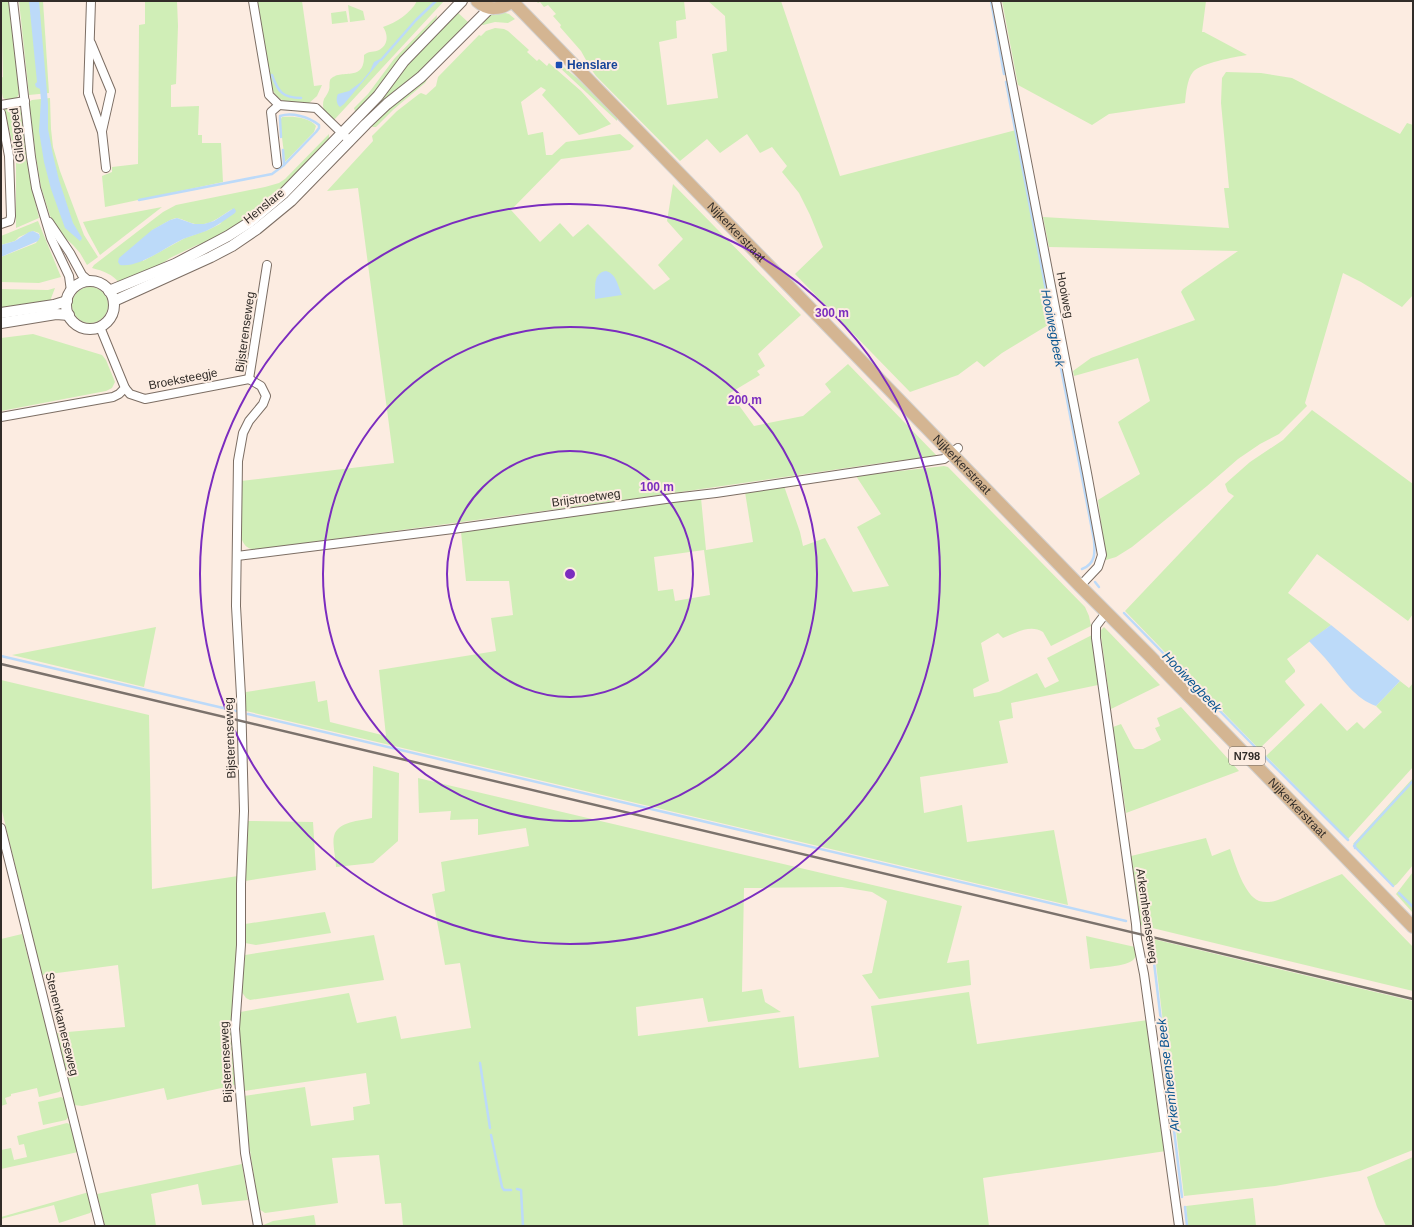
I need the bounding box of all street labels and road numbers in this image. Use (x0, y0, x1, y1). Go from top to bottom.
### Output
street label: Gildegoed (7, 107, 27, 163)
street label: Henslare (241, 185, 287, 227)
street label: Nijkerkerstraat (704, 199, 769, 265)
street label: Hooiweg (1054, 271, 1076, 319)
street label: Bijsterenseweg (232, 291, 258, 373)
street label: Broeksteegje (147, 365, 219, 393)
street label: Nijkerkerstraat (930, 432, 994, 498)
street label: Brijstroetweg (551, 486, 621, 510)
street label: Bijsterenseweg (222, 697, 238, 779)
road number: N798 (1229, 747, 1265, 765)
street label: Nijkerkerstraat (1265, 775, 1330, 841)
street label: Arkemheenseweg (1133, 867, 1161, 965)
street label: Stenenkamerseweg (42, 971, 82, 1077)
street label: Bijsterenseweg (217, 1021, 235, 1103)

